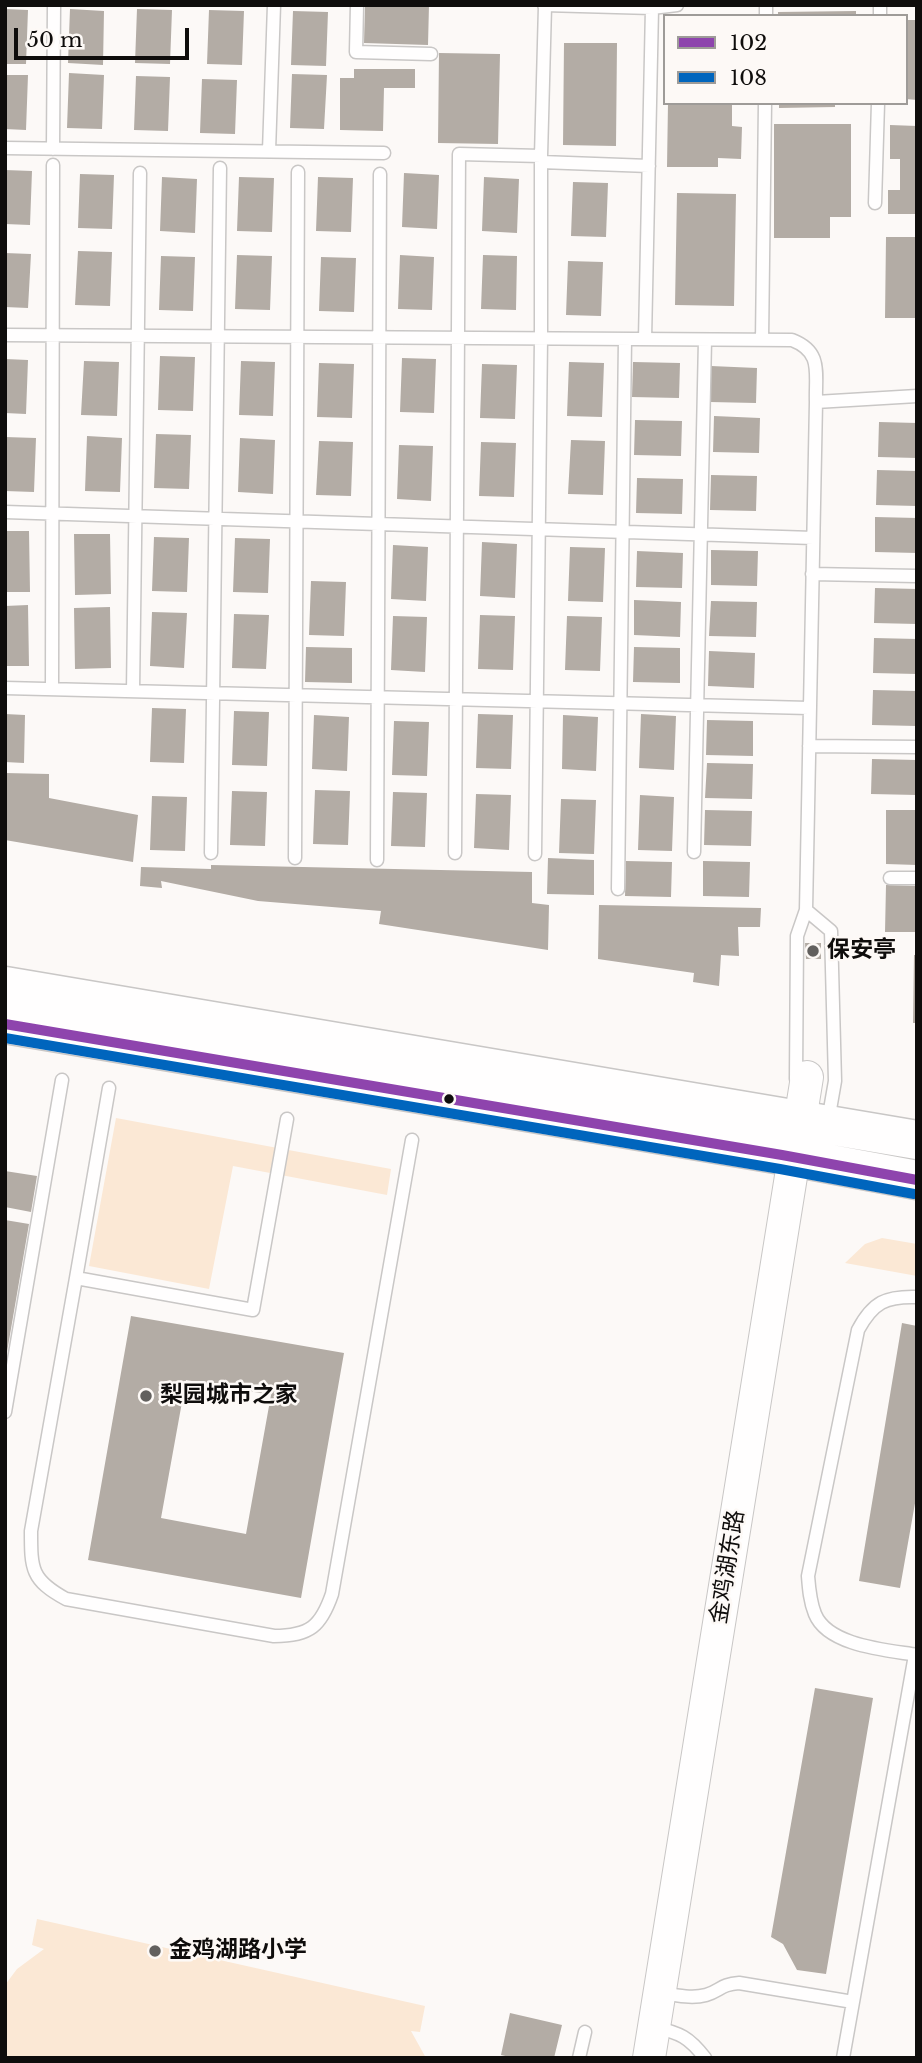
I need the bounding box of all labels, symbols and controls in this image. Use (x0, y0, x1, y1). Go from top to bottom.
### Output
scale bar (18, 14, 192, 58)
legend (663, 14, 908, 105)
text: 50 m (27, 27, 82, 53)
text: 102 (730, 30, 767, 56)
text: 108 (730, 65, 767, 91)
place label: 保安亭 (827, 937, 896, 965)
marker: 保安亭 (805, 943, 821, 959)
unlabelled marker (442, 1092, 456, 1106)
place label: 梨园城市之家 (160, 1382, 298, 1410)
marker: 梨园城市之家 (138, 1388, 154, 1404)
street label: 金鸡湖东路 (705, 1508, 751, 1626)
place label: 金鸡湖路小学 (169, 1937, 307, 1965)
marker: 金鸡湖路小学 (147, 1943, 163, 1959)

